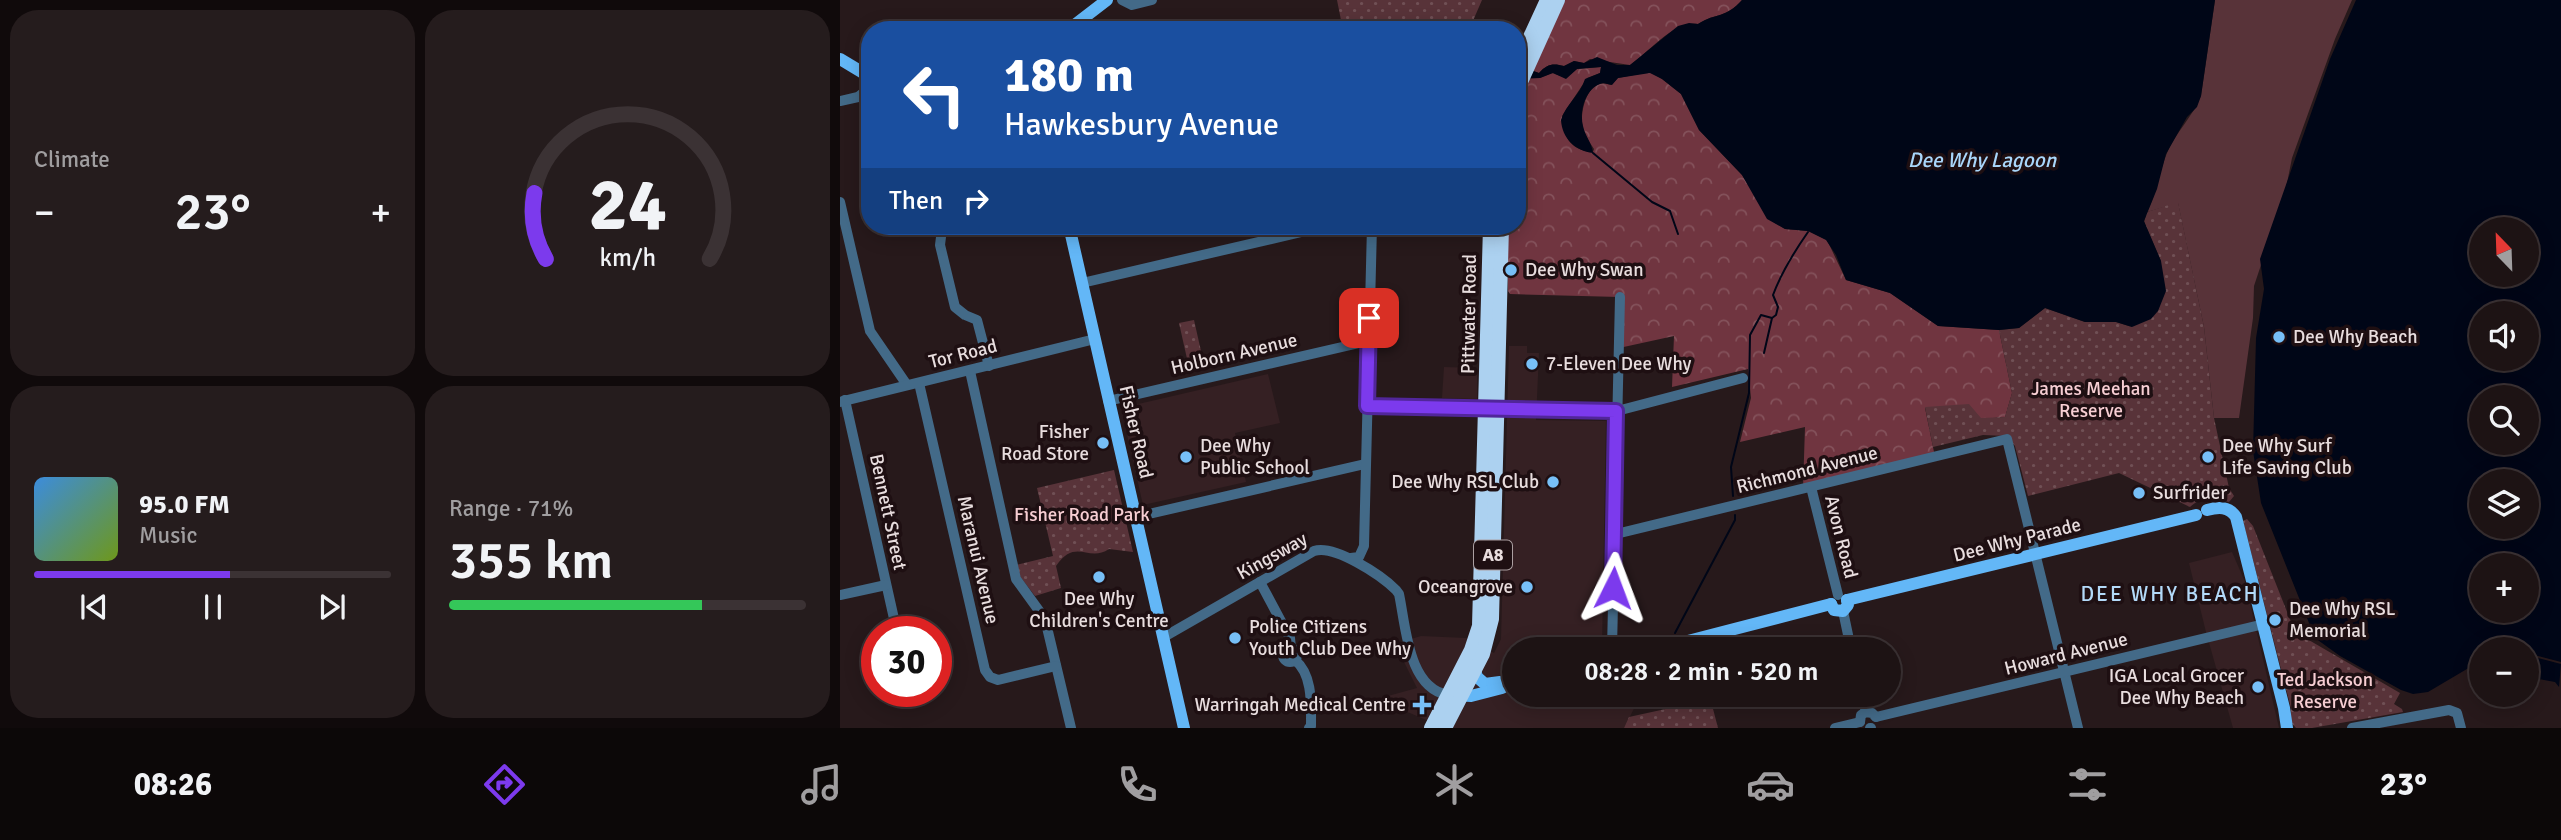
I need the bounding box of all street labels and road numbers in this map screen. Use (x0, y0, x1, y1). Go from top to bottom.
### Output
street label: Pittwater Road (1456, 254, 1482, 374)
street label: Holborn Avenue (1168, 328, 1300, 380)
street label: Tor Road (926, 334, 1000, 374)
street label: Fisher Road (1114, 383, 1158, 481)
street label: Richmond Avenue (1734, 441, 1880, 499)
street label: Bennett Street (864, 452, 912, 573)
street label: Avon Road (1819, 493, 1863, 581)
street label: Maranui Avenue (952, 494, 1004, 626)
street label: Dee Why Parade (1951, 513, 2083, 567)
street label: Kingsway (1233, 527, 1312, 585)
road number: A8 (1474, 540, 1512, 570)
street label: Howard Avenue (2002, 627, 2130, 681)

